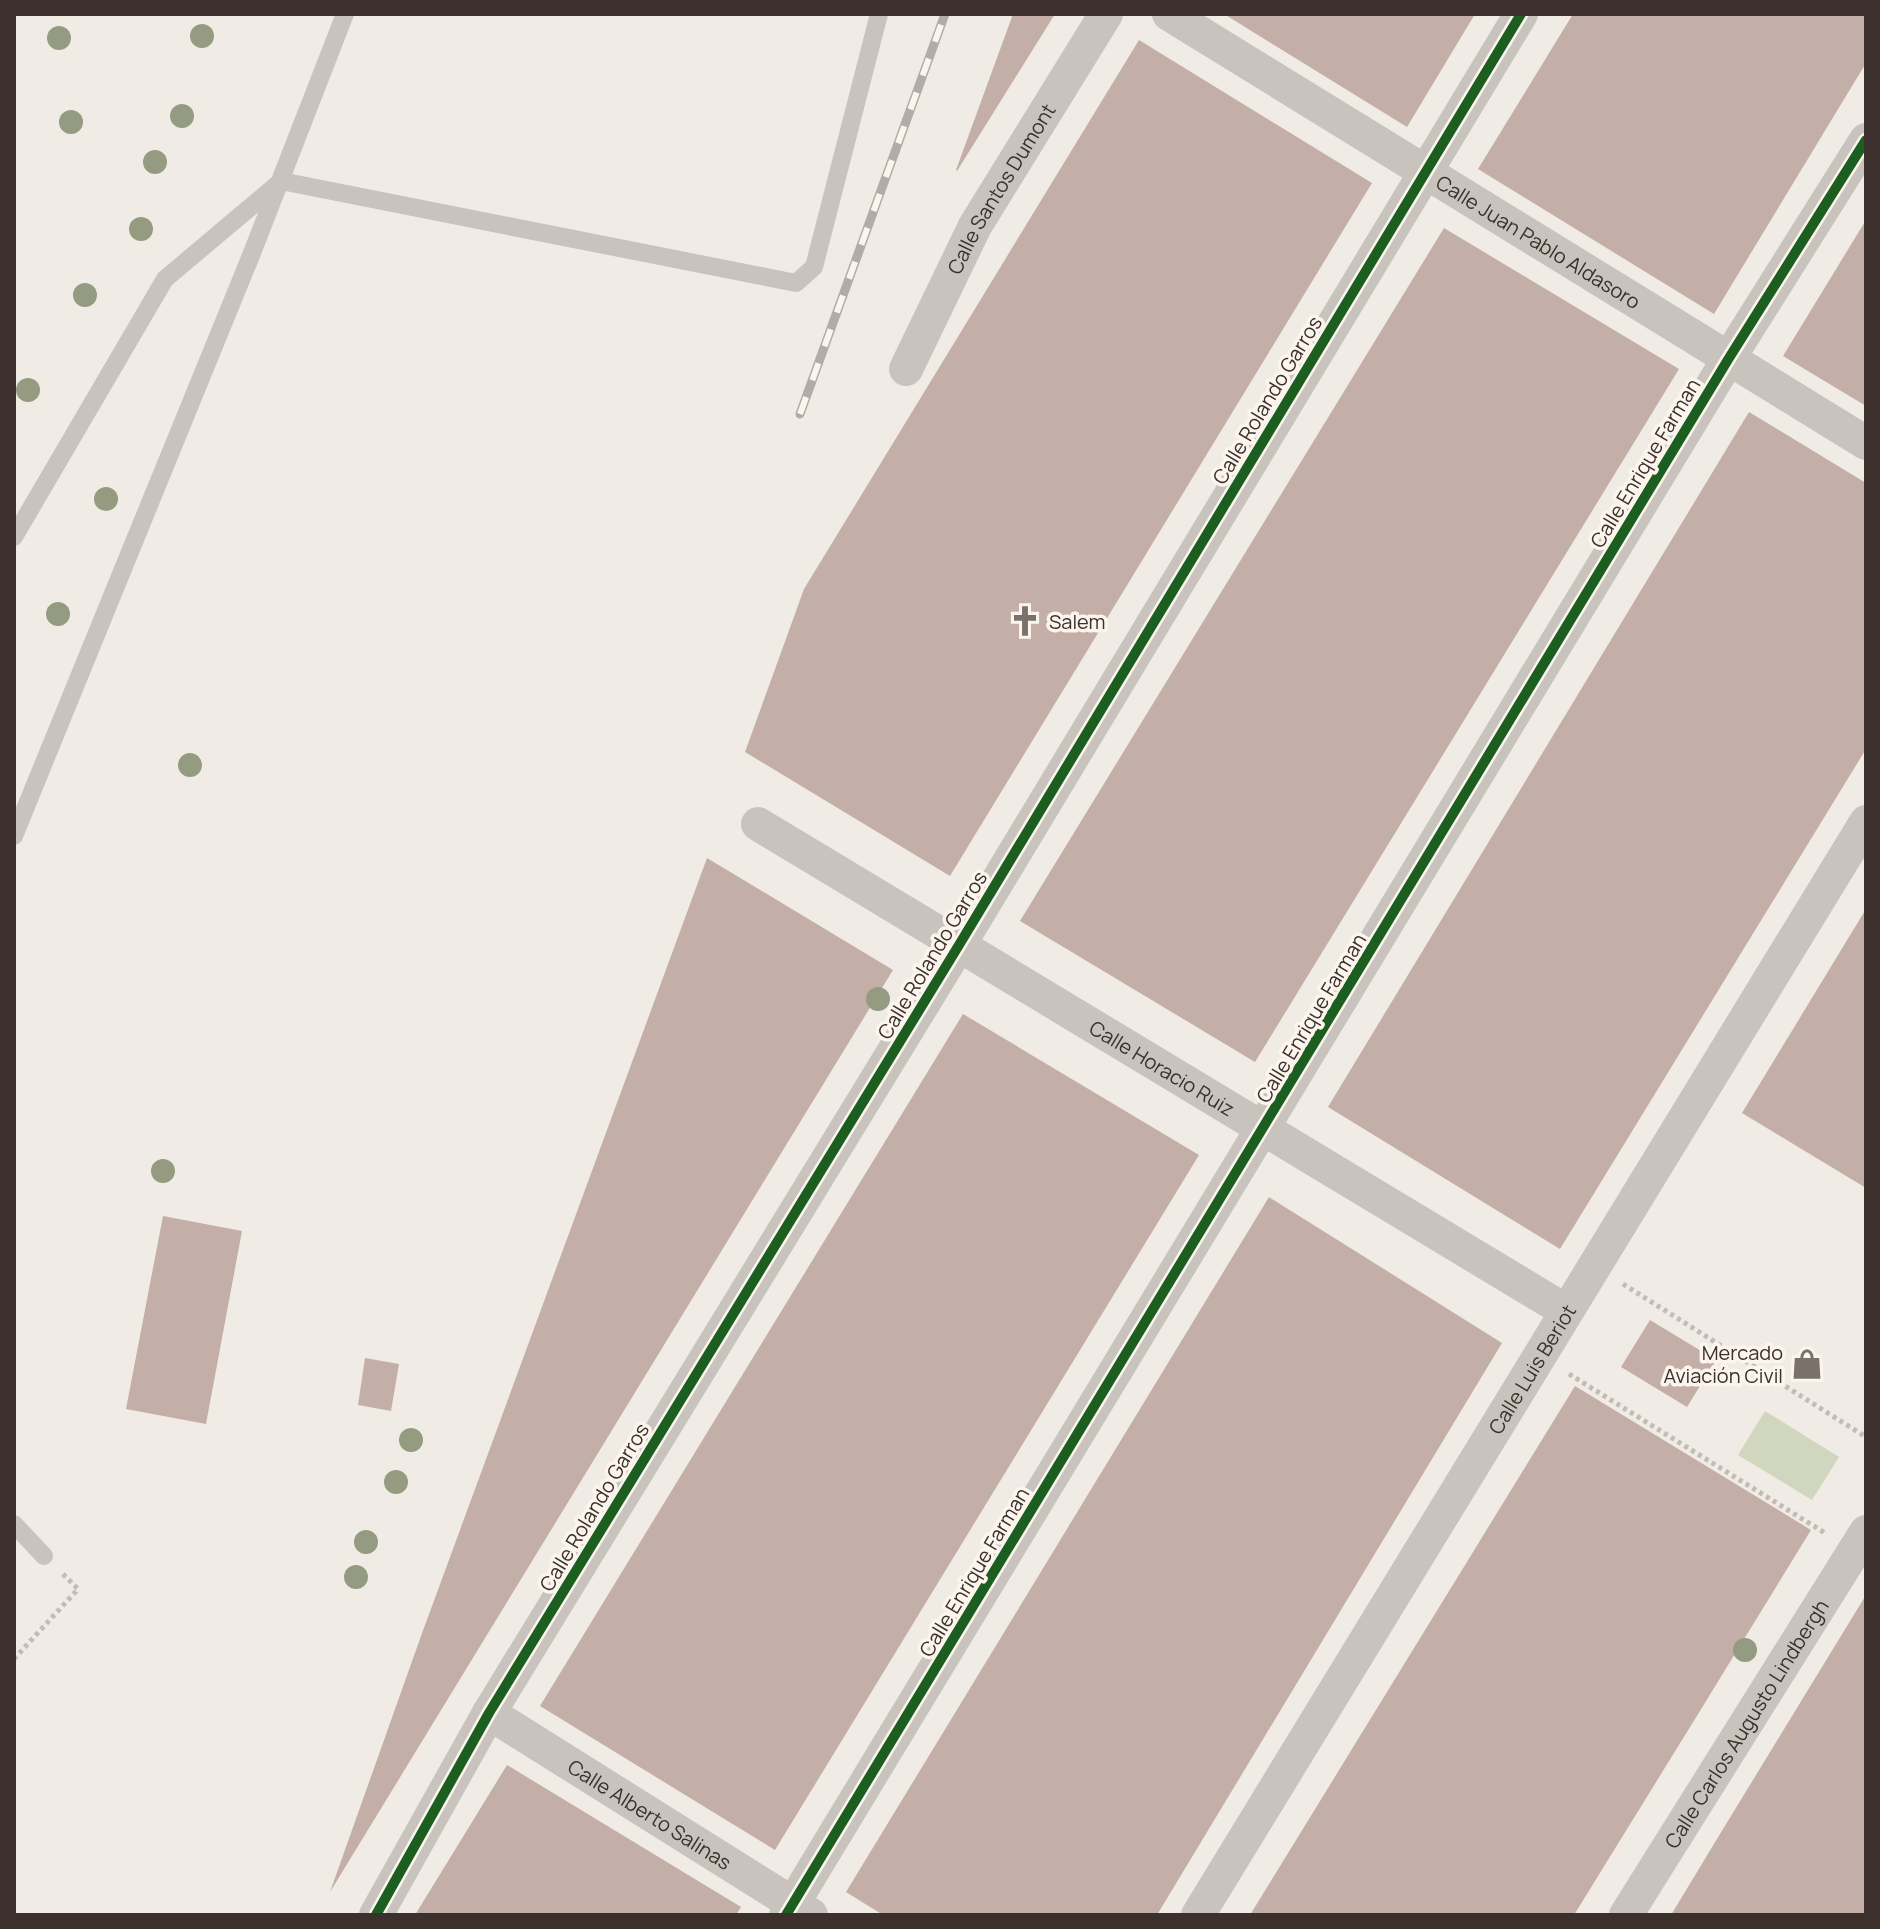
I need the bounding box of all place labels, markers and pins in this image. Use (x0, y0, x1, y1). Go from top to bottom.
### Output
church icon: Salem (1008, 604, 1042, 638)
place label: Salem (1049, 608, 1105, 635)
place label: Mercado Aviación Civil (1664, 1339, 1783, 1389)
shop icon: Mercado Aviación Civil (1790, 1347, 1824, 1381)

